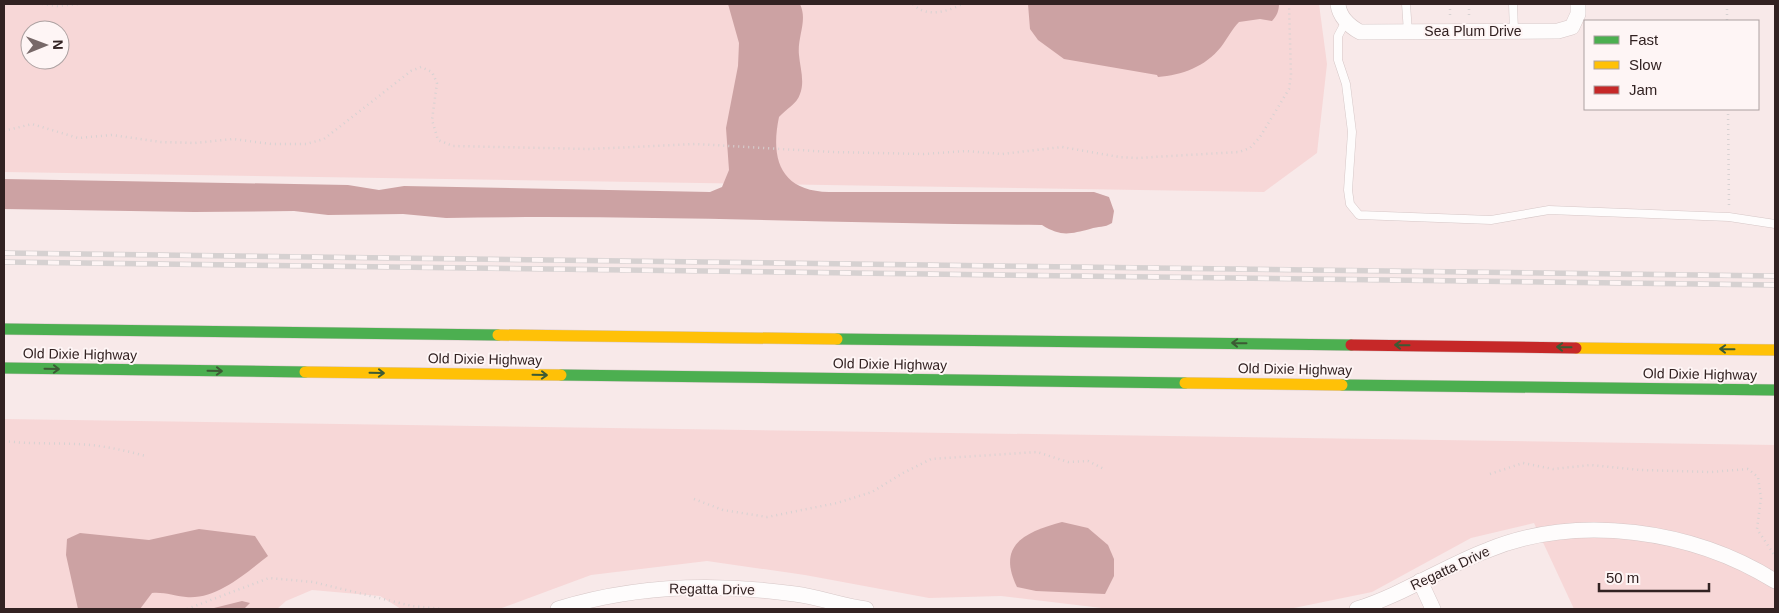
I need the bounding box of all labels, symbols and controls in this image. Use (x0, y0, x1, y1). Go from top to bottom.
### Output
north arrow (20, 20, 70, 70)
legend (1584, 20, 1759, 110)
street label: Sea Plum Drive (1424, 23, 1522, 39)
text: Fast (1629, 31, 1659, 48)
text: N (50, 40, 66, 50)
text: Slow (1629, 56, 1662, 73)
text: Jam (1629, 81, 1657, 98)
one-way arrow (1231, 338, 1248, 348)
one-way arrow (1394, 340, 1410, 350)
one-way arrow (1556, 342, 1572, 352)
one-way arrow (1719, 344, 1735, 354)
street label: Old Dixie Highway (23, 345, 137, 363)
street label: Old Dixie Highway (428, 350, 542, 368)
street label: Old Dixie Highway (833, 355, 947, 373)
street label: Old Dixie Highway (1238, 360, 1352, 378)
one-way arrow (44, 364, 60, 374)
street label: Old Dixie Highway (1643, 365, 1757, 383)
one-way arrow (206, 366, 223, 376)
one-way arrow (369, 368, 385, 378)
one-way arrow (532, 370, 548, 380)
street label: Regatta Drive (1408, 543, 1492, 593)
scale bar (1599, 560, 1709, 592)
text: 50 m (1606, 569, 1639, 586)
street label: Regatta Drive (669, 580, 755, 598)

